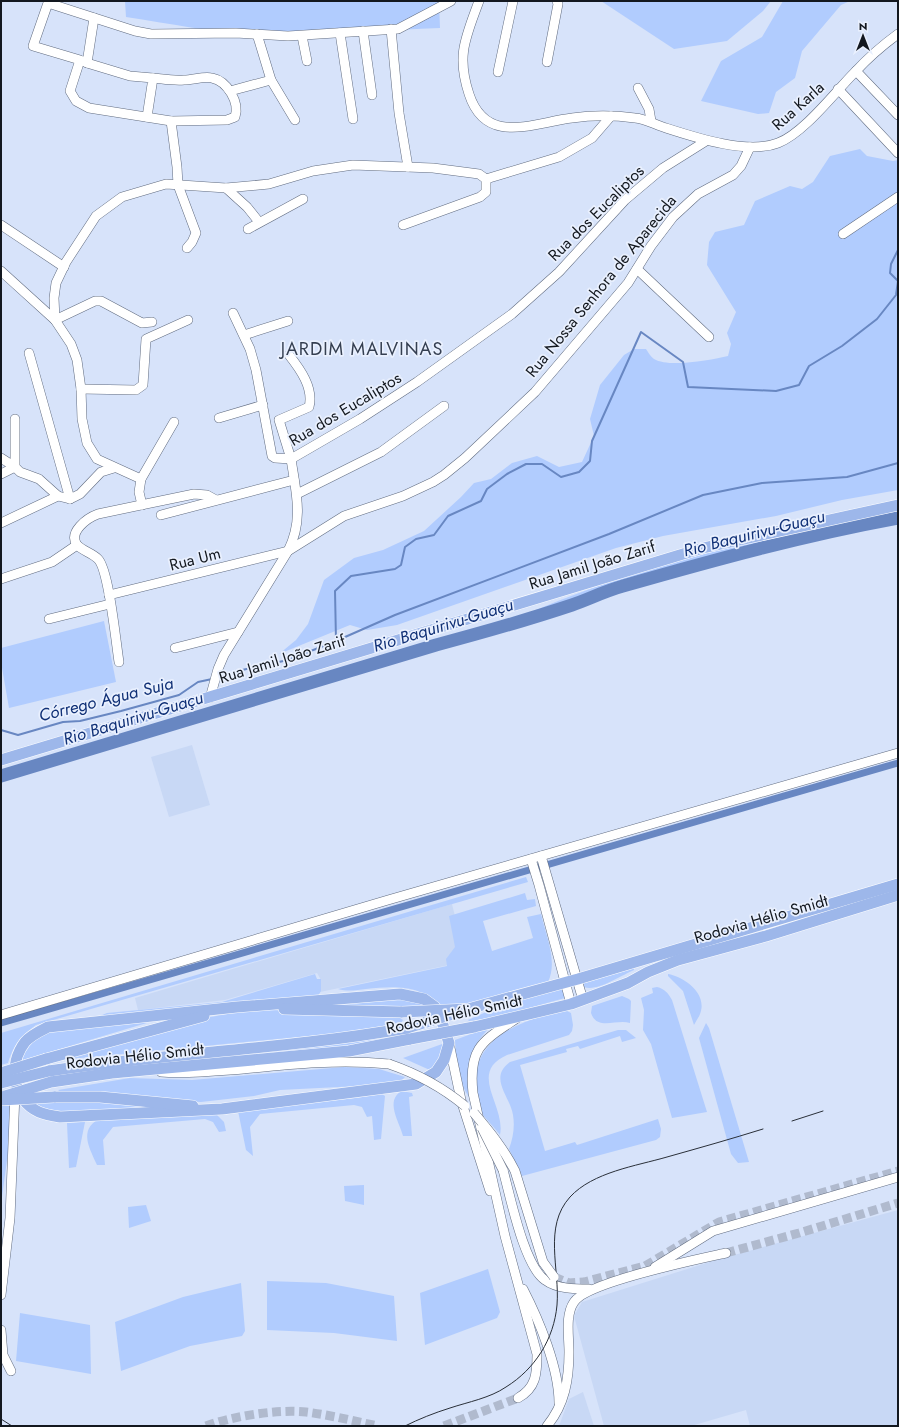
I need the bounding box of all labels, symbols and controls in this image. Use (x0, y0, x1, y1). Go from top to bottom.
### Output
north arrow (843, 16, 883, 56)
text: N (859, 18, 867, 34)
street label: Rua Karla (767, 76, 829, 136)
street label: Rua dos Eucaliptos (543, 160, 649, 266)
street label: Rua Nossa Senhora de Aparecida (520, 190, 682, 382)
district label: JARDIM MALVINAS (279, 336, 443, 362)
street label: Rua dos Eucaliptos (284, 366, 406, 452)
water label: Rio Baquirivu-Guaçu (681, 504, 828, 562)
street label: Rua Jamil João Zarif (526, 535, 658, 595)
street label: Rua Um (167, 542, 223, 576)
water label: Rio Baquirivu-Guaçu (370, 592, 516, 658)
street label: Rua Jamil João Zarif (216, 629, 348, 689)
water label: Córrego Água Suja (36, 671, 176, 727)
water label: Rio Baquirivu-Guaçu (60, 685, 206, 751)
street label: Rodovia Hélio Smidt (691, 889, 831, 949)
street label: Rodovia Hélio Smidt (384, 988, 524, 1040)
street label: Rodovia Hélio Smidt (65, 1037, 205, 1075)

